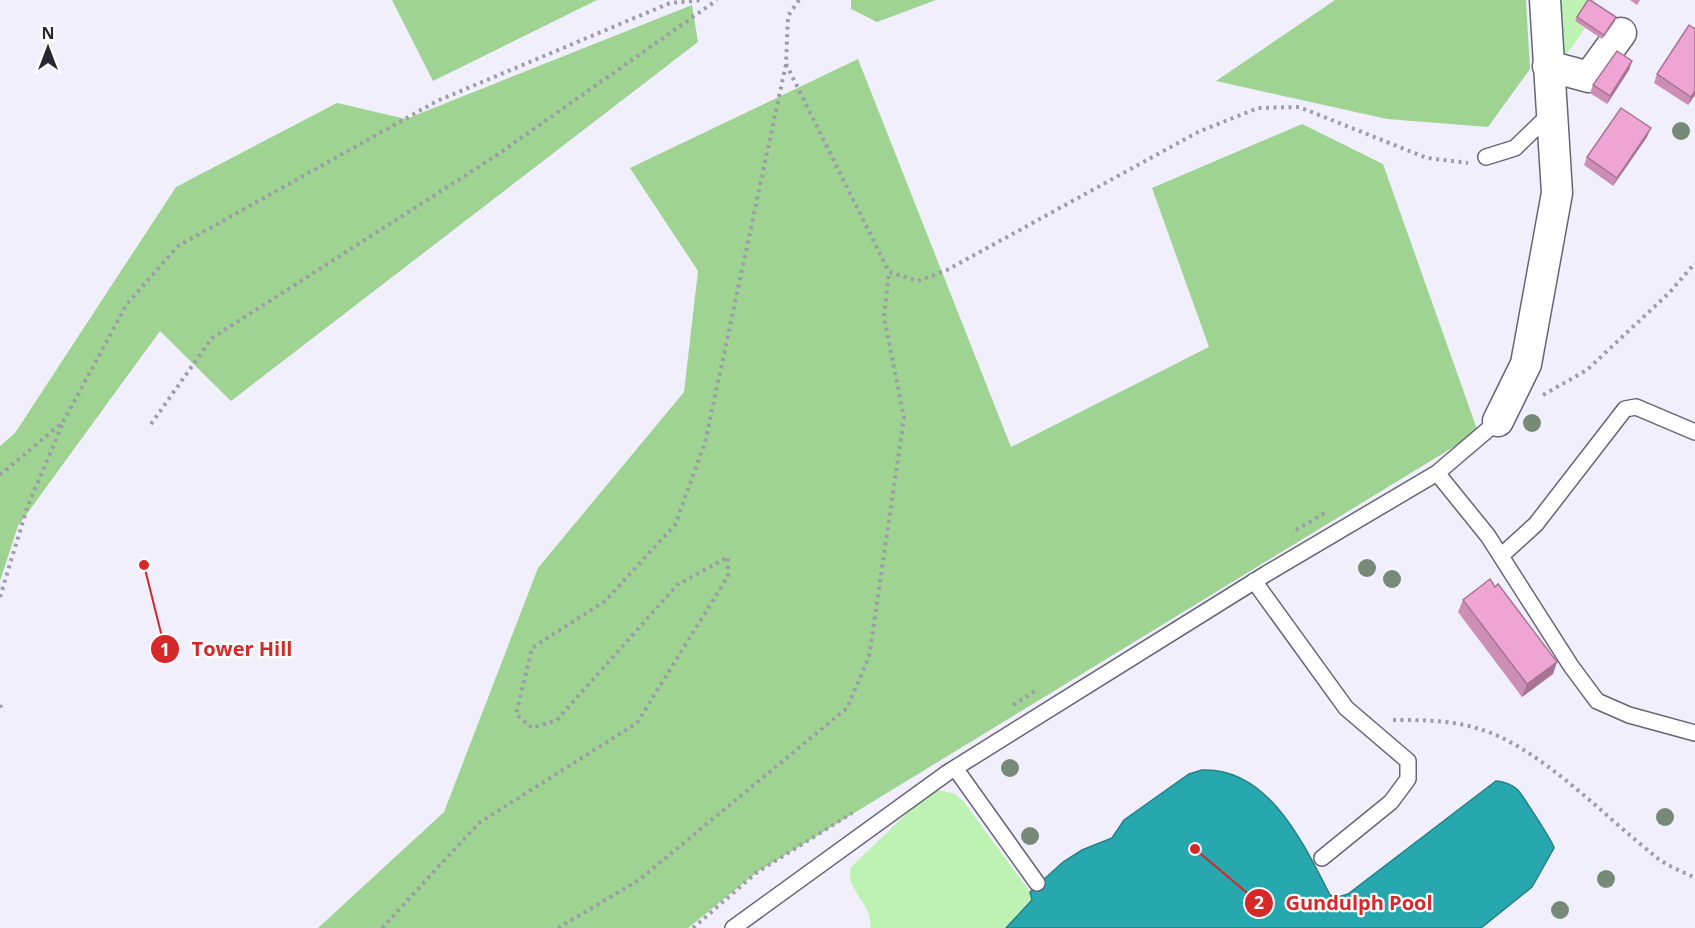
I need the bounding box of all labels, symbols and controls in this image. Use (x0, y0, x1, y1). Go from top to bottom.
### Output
north arrow (18, 18, 78, 78)
text: N (41, 22, 55, 44)
callout: Tower Hill (150, 630, 305, 668)
text: Tower Hill (192, 635, 292, 662)
text: 1 (160, 637, 170, 661)
callout: Gundulph Pool (1244, 884, 1445, 922)
text: Gundulph Pool (1285, 889, 1433, 916)
text: 2 (1254, 890, 1264, 914)

